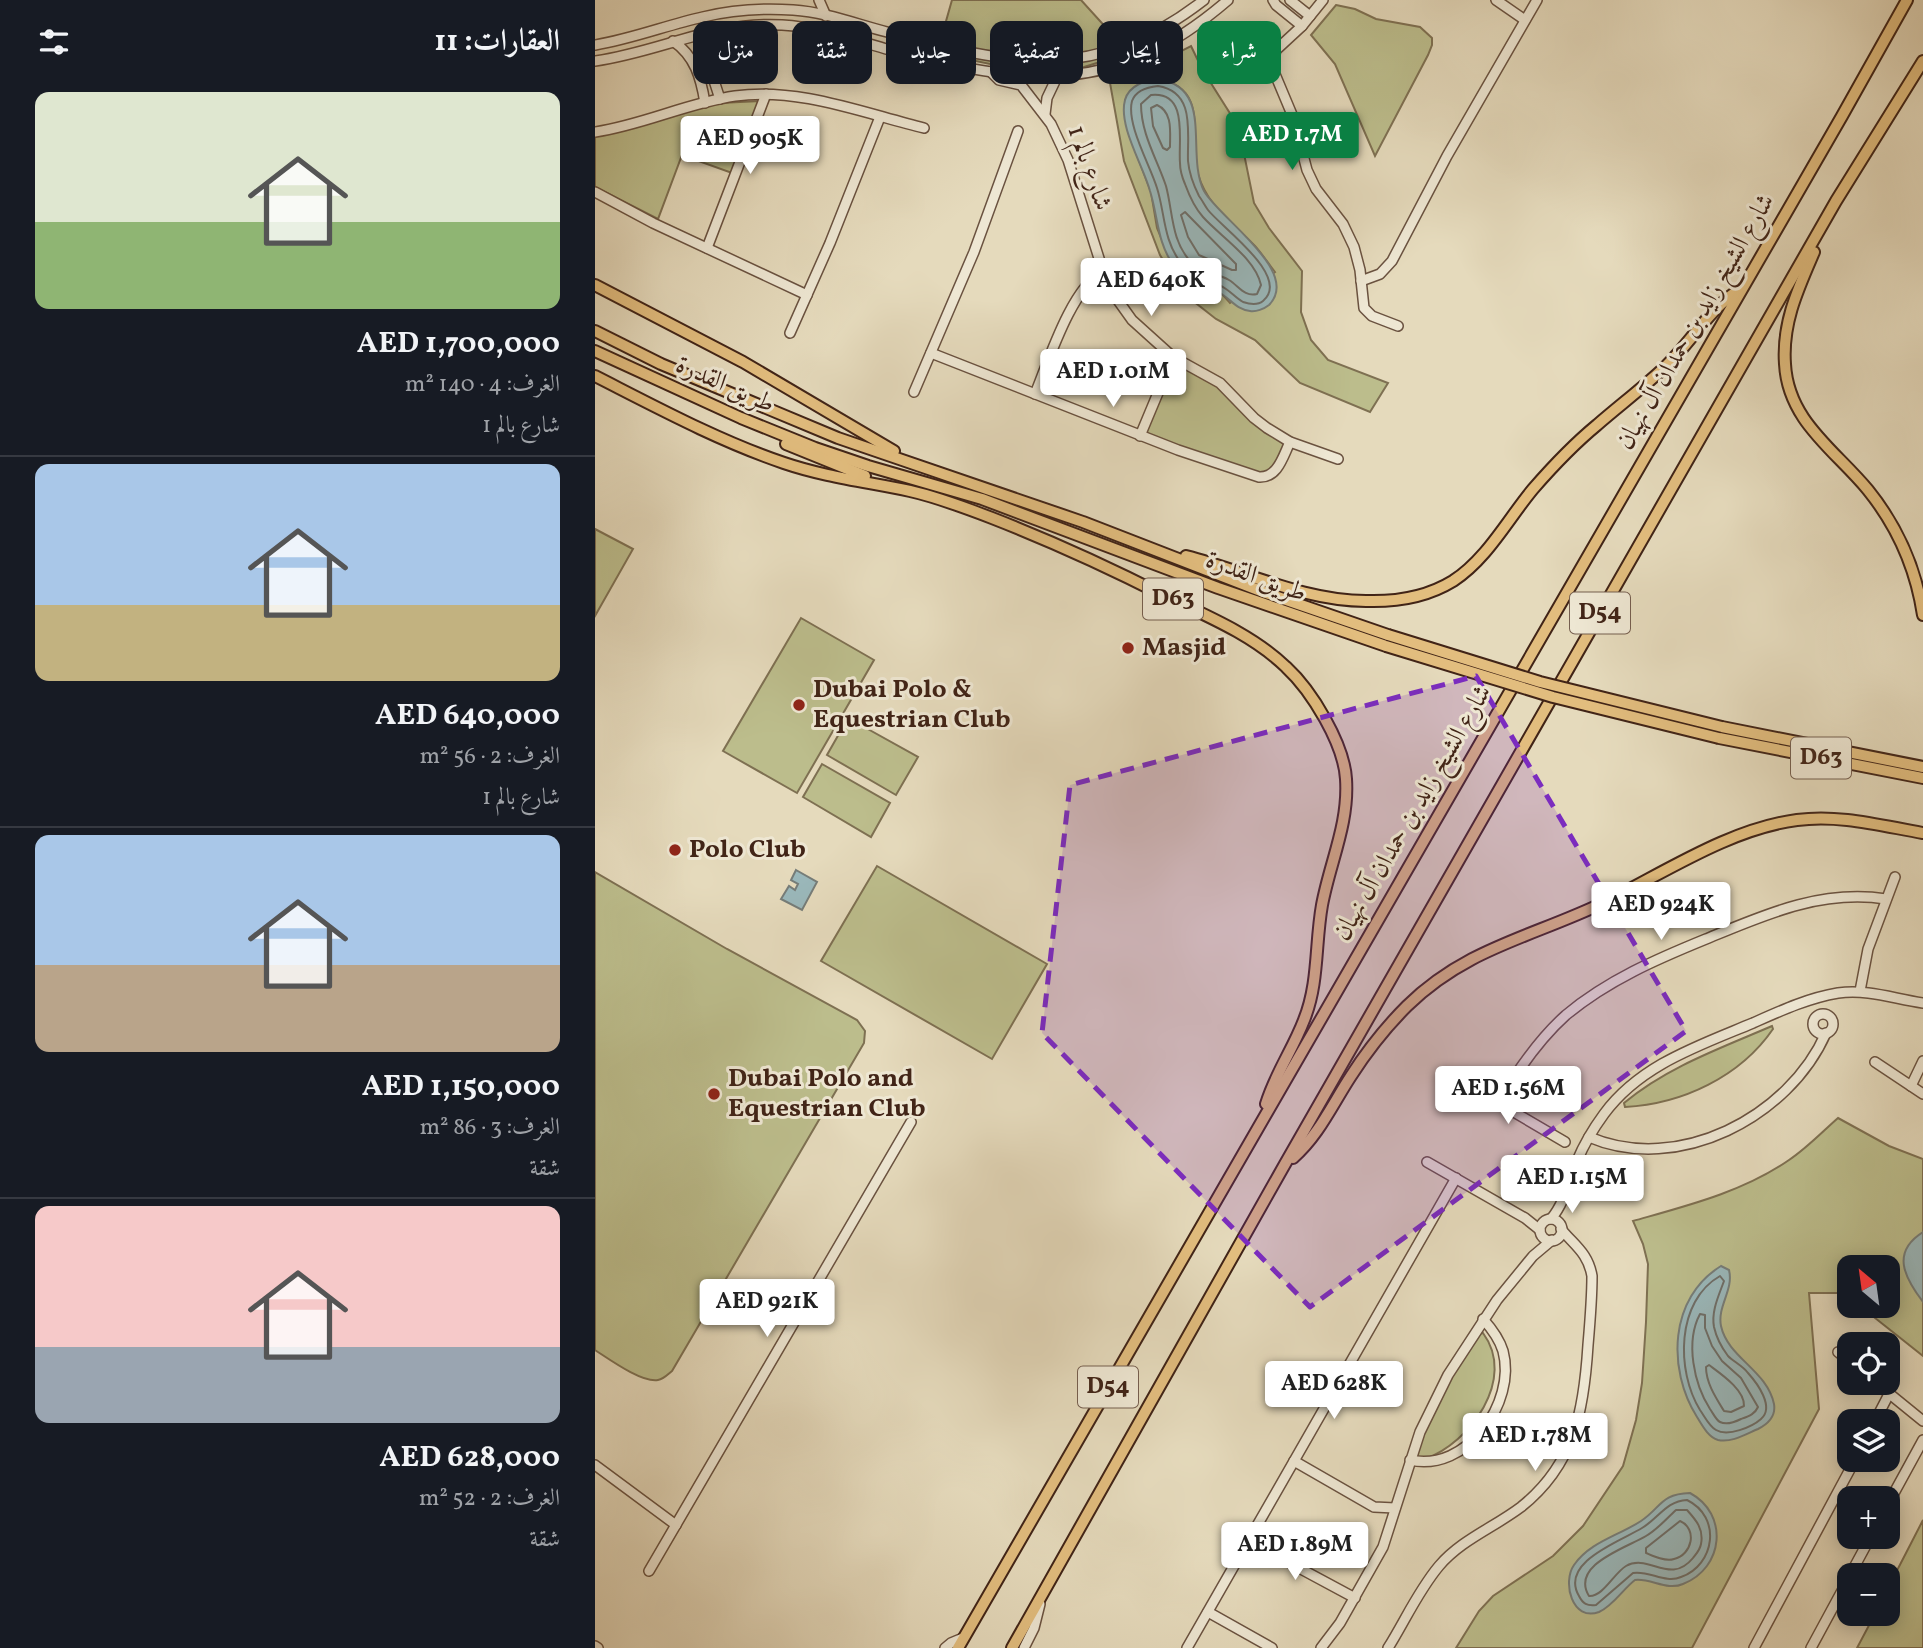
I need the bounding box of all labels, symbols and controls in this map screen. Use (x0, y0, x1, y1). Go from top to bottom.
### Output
text: العقارات: 11 (434, 21, 560, 63)
chip: منزل (693, 21, 778, 84)
chip: شقة (792, 21, 872, 84)
chip: جديد (886, 21, 976, 84)
chip: تصفية (990, 21, 1083, 84)
chip: إيجار (1097, 21, 1183, 84)
chip: شراء (1197, 21, 1281, 84)
icon: filters (35, 23, 73, 61)
pin: AED 1.7M (1220, 113, 1364, 172)
pin: AED 905K (678, 116, 822, 176)
text: AED 1.7M (1242, 119, 1342, 151)
street label: شارع بالم 1 (1055, 121, 1120, 216)
text: AED 905K (697, 123, 803, 155)
icon: home (235, 138, 361, 264)
street label: شارع الشيخ زايد بن حمدان آل نهيان (1608, 187, 1788, 459)
pin: AED 640K (1079, 258, 1223, 318)
text: AED 640K (1097, 265, 1205, 297)
text: AED 1,700,000 (357, 323, 560, 365)
street label: طريق القدرة (670, 347, 780, 423)
pin: AED 1.01M (1033, 350, 1193, 409)
text: AED 1.01M (1056, 356, 1170, 388)
text: الغرف: 4 · 140 m² (405, 369, 560, 401)
text: شارع بالم 1 (482, 410, 560, 442)
icon: home (235, 510, 361, 636)
street label: طريق القدرة (1201, 542, 1311, 612)
road number: D63 (1143, 578, 1203, 620)
road number: D54 (1570, 592, 1630, 634)
place label: Masjid (1142, 630, 1226, 666)
marker: Masjid (1120, 640, 1136, 656)
place label: Dubai Polo & Equestrian Club (813, 672, 1011, 738)
street label: شارع الشيخ زايد بن حمدان آل نهيان (1325, 678, 1505, 950)
text: AED 640,000 (375, 695, 560, 737)
marker: Dubai Polo & Equestrian Club (791, 697, 807, 713)
road number: D63 (1791, 738, 1851, 778)
text: الغرف: 2 · 56 m² (420, 741, 560, 773)
text: شارع بالم 1 (482, 782, 560, 814)
place label: Polo Club (689, 832, 806, 868)
marker: Polo Club (667, 842, 683, 858)
icon: home (235, 881, 361, 1007)
pin: AED 924K (1589, 883, 1733, 942)
text: AED 924K (1607, 889, 1715, 921)
place label: Dubai Polo and Equestrian Club (728, 1061, 926, 1127)
text: AED 1,150,000 (362, 1066, 560, 1108)
pin: AED 1.56M (1428, 1066, 1588, 1126)
text: AED 1.56M (1451, 1073, 1565, 1105)
marker: Dubai Polo and Equestrian Club (706, 1086, 722, 1102)
text: الغرف: 3 · 86 m² (420, 1112, 560, 1144)
text: شقة (530, 1153, 560, 1185)
pin: AED 1.15M (1492, 1156, 1652, 1215)
text: AED 1.15M (1517, 1162, 1627, 1194)
icon: home (235, 1252, 361, 1378)
north arrow (1837, 1255, 1901, 1318)
map controls (1837, 1255, 1900, 1626)
pin: AED 921K (695, 1280, 839, 1339)
text: AED 921K (716, 1286, 818, 1318)
button: locate (1837, 1332, 1900, 1395)
pin: AED 628K (1262, 1362, 1406, 1421)
road number: D54 (1078, 1366, 1138, 1408)
text: AED 628K (1281, 1368, 1387, 1400)
button: layers (1837, 1409, 1900, 1472)
pin: AED 1.78M (1455, 1414, 1615, 1473)
text: AED 1.78M (1479, 1420, 1591, 1452)
text: AED 628,000 (379, 1437, 560, 1479)
text: الغرف: 2 · 52 m² (419, 1483, 560, 1515)
button: + (1837, 1486, 1900, 1549)
pin: AED 1.89M (1215, 1522, 1375, 1582)
text: شقة (530, 1524, 560, 1556)
text: AED 1.89M (1237, 1529, 1353, 1561)
button: − (1837, 1563, 1900, 1626)

